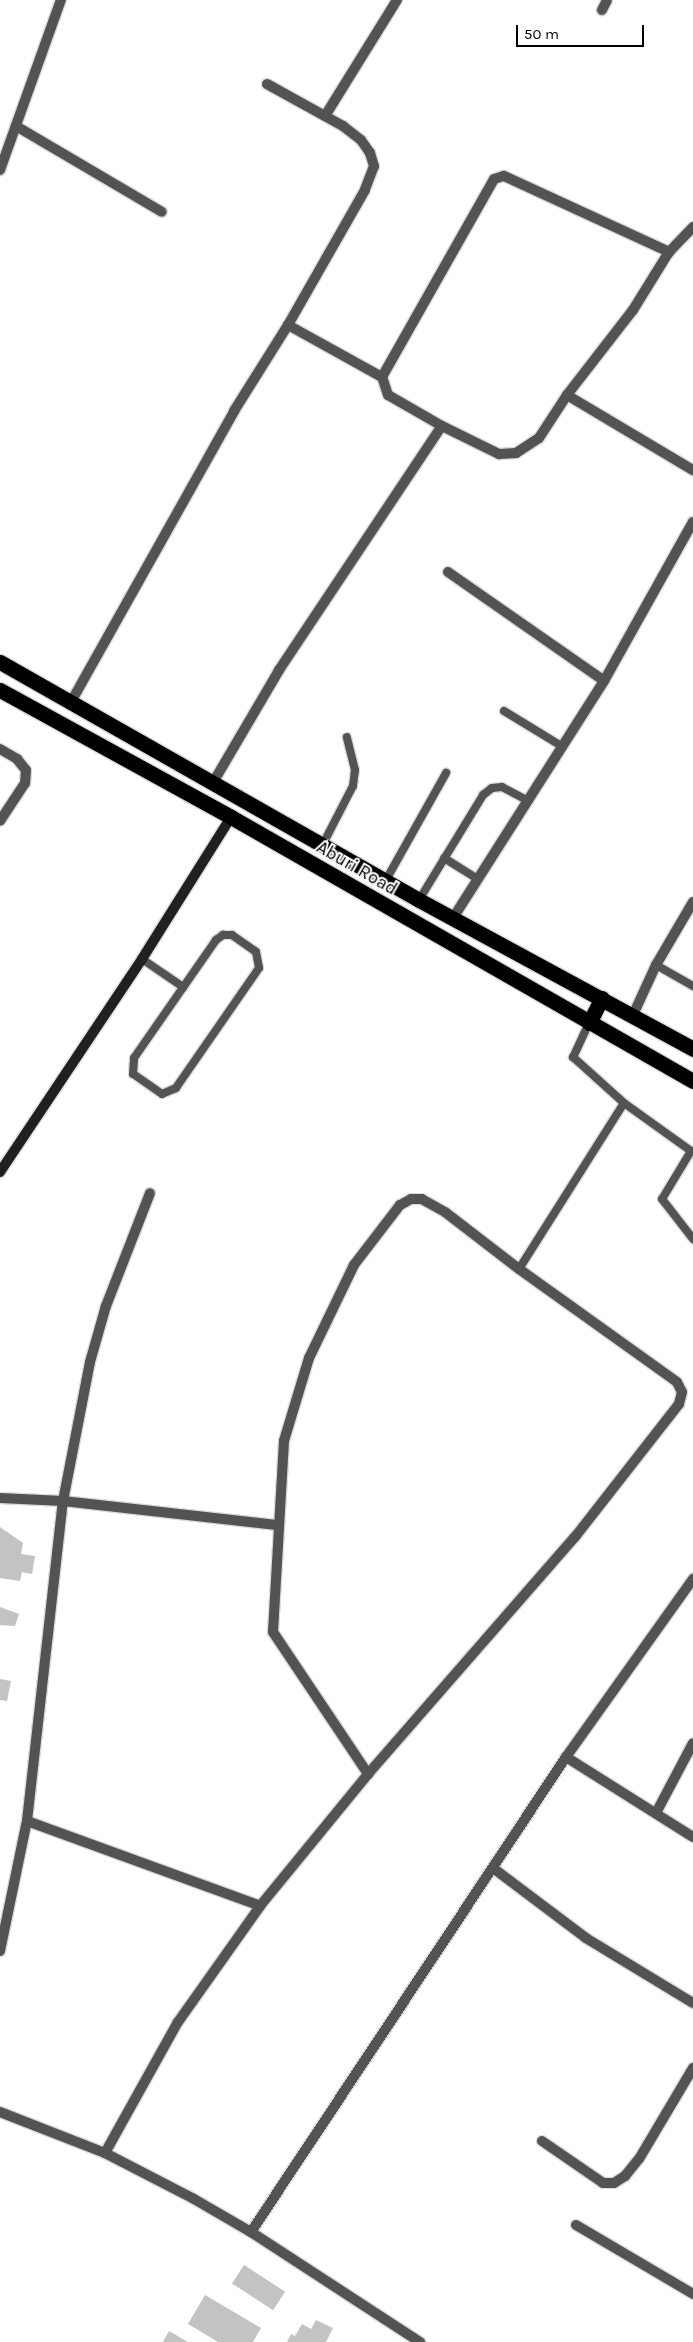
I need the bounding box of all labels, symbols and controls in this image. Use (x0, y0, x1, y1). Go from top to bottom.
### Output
scale bar (518, 15, 646, 47)
text: 50 m (524, 25, 559, 43)
street label: Aburi Road (313, 836, 401, 900)

